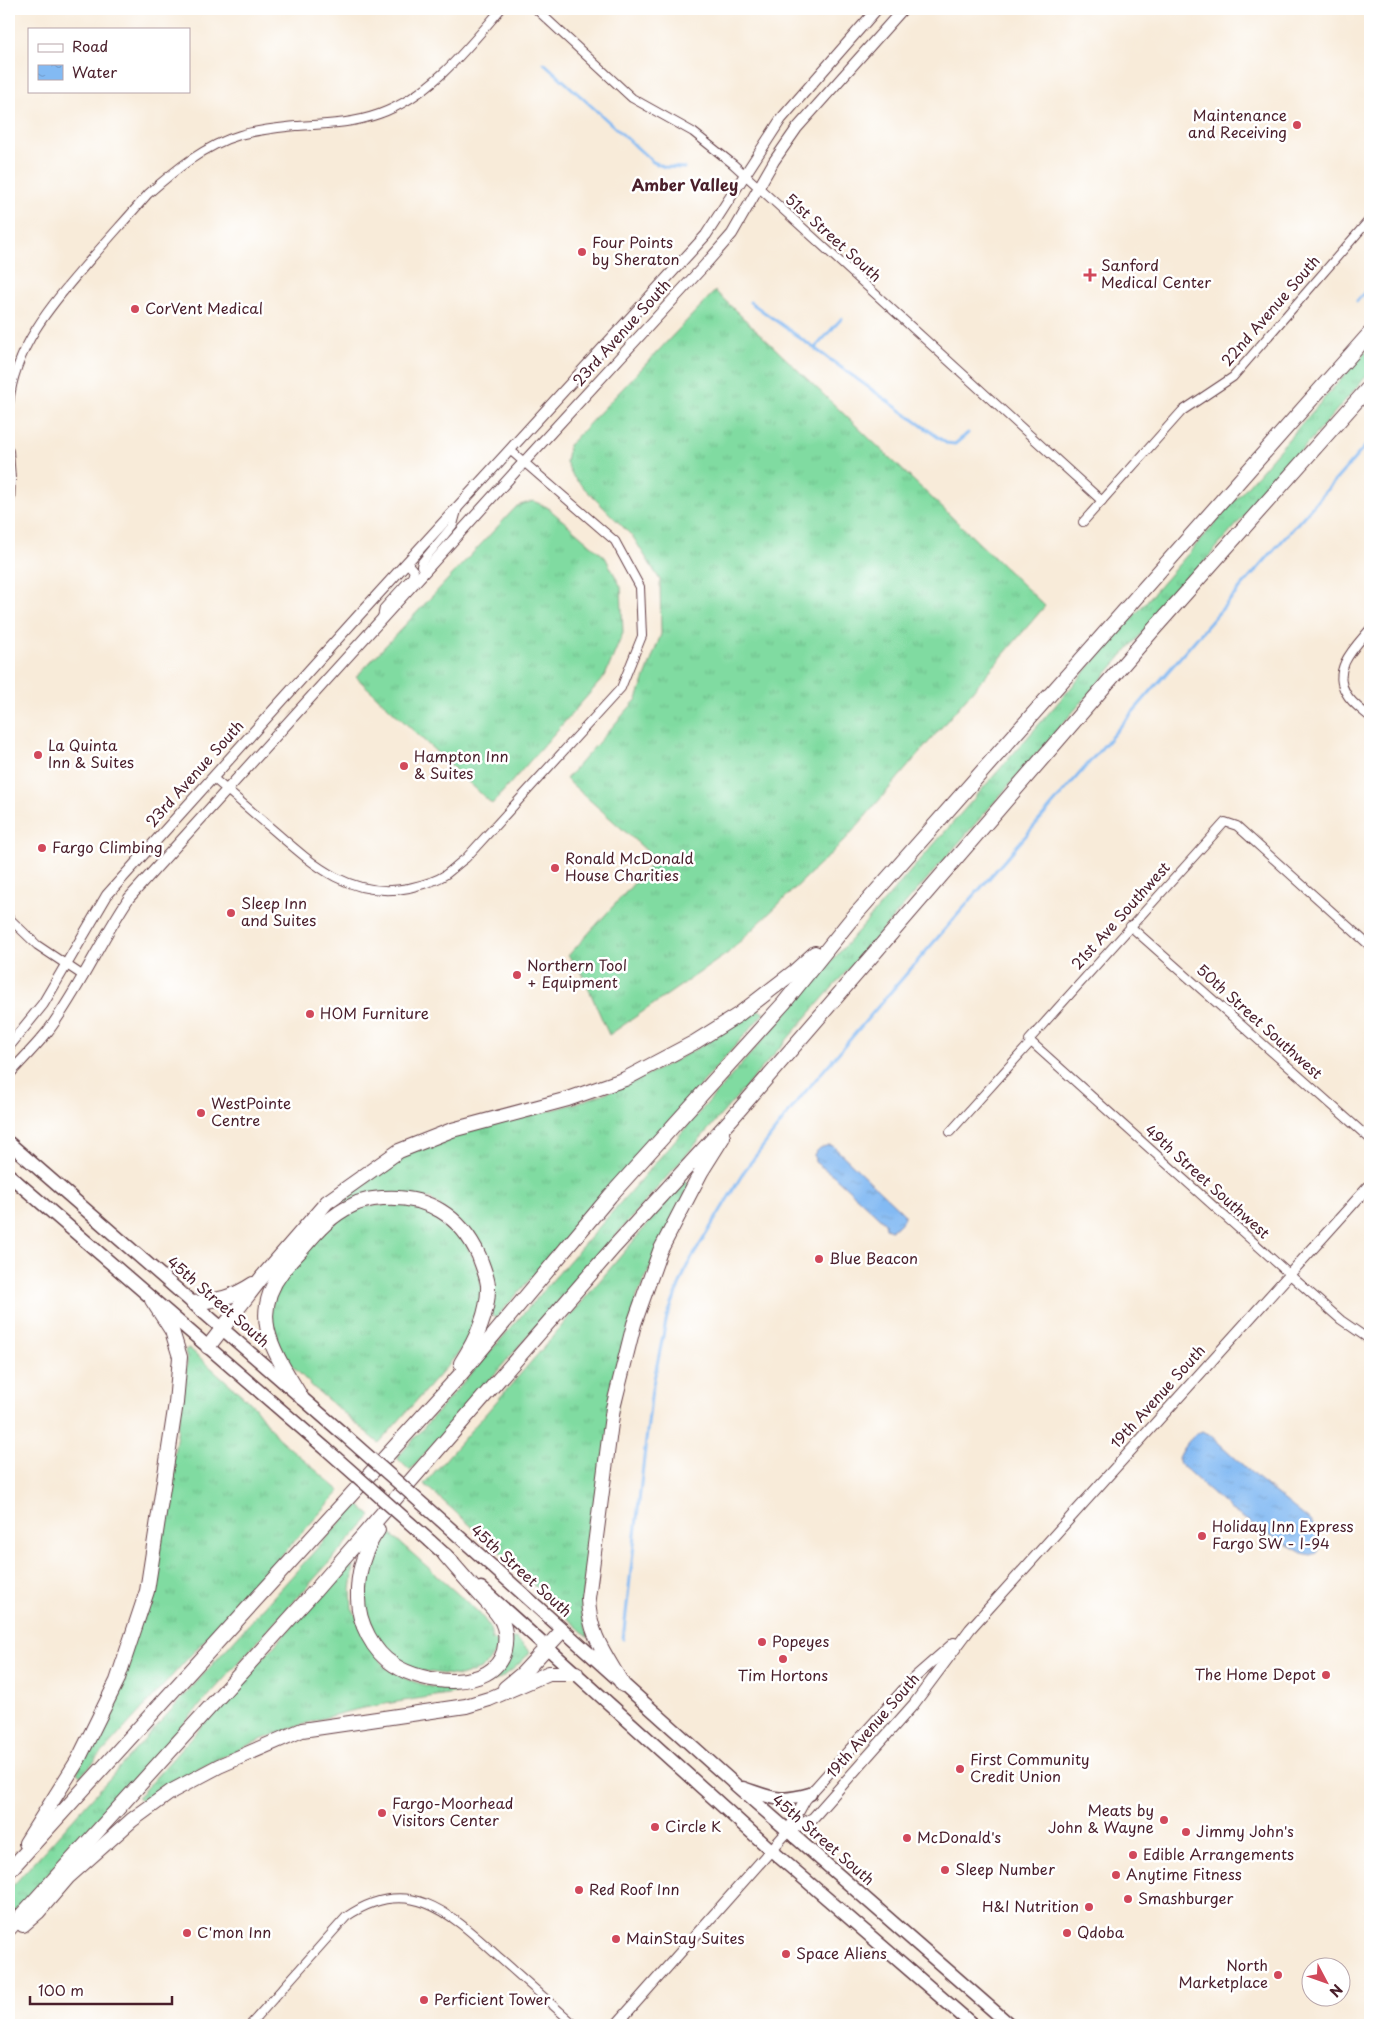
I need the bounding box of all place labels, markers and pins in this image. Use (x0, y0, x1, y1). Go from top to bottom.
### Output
place label: Maintenance and Receiving (1188, 103, 1287, 143)
marker: Maintenance and Receiving (1291, 119, 1303, 131)
place label: Four Points by Sheraton (592, 230, 680, 270)
marker: Four Points by Sheraton (576, 246, 588, 258)
place label: Sanford Medical Center (1101, 253, 1211, 293)
marker: Sanford Medical Center (1083, 268, 1097, 282)
place label: CorVent Medical (145, 296, 263, 319)
marker: CorVent Medical (129, 303, 141, 315)
place label: La Quinta Inn & Suites (48, 733, 134, 773)
place label: Hampton Inn & Suites (414, 744, 509, 784)
marker: La Quinta Inn & Suites (32, 749, 44, 761)
marker: Hampton Inn & Suites (398, 760, 410, 772)
place label: Fargo Climbing (52, 835, 163, 858)
marker: Fargo Climbing (36, 842, 48, 854)
place label: Ronald McDonald House Charities (565, 846, 694, 886)
marker: Ronald McDonald House Charities (549, 862, 561, 874)
place label: Sleep Inn and Suites (241, 891, 316, 931)
marker: Sleep Inn and Suites (225, 907, 237, 919)
place label: Northern Tool + Equipment (527, 953, 627, 993)
marker: Northern Tool + Equipment (511, 969, 523, 981)
place label: HOM Furniture (320, 1001, 429, 1024)
marker: HOM Furniture (304, 1008, 316, 1020)
place label: WestPointe Centre (211, 1091, 291, 1131)
marker: WestPointe Centre (195, 1107, 207, 1119)
place label: Blue Beacon (829, 1246, 918, 1269)
marker: Blue Beacon (813, 1253, 825, 1265)
place label: Holiday Inn Express Fargo SW - I-94 (1212, 1514, 1354, 1554)
marker: Holiday Inn Express Fargo SW - I-94 (1196, 1530, 1208, 1542)
place label: Popeyes (772, 1629, 829, 1652)
marker: Popeyes (756, 1636, 768, 1648)
marker: Tim Hortons (777, 1653, 789, 1665)
place label: The Home Depot (1195, 1662, 1316, 1685)
place label: Tim Hortons (738, 1663, 828, 1686)
marker: The Home Depot (1320, 1669, 1332, 1681)
place label: First Community Credit Union (970, 1747, 1090, 1787)
marker: First Community Credit Union (954, 1763, 966, 1775)
place label: Fargo-Moorhead Visitors Center (392, 1791, 513, 1831)
place label: Meats by John & Wayne (1048, 1798, 1154, 1838)
marker: Fargo-Moorhead Visitors Center (376, 1807, 388, 1819)
place label: Circle K (665, 1814, 721, 1837)
marker: Meats by John & Wayne (1158, 1814, 1170, 1826)
place label: Jimmy John's (1196, 1819, 1294, 1842)
marker: Circle K (649, 1821, 661, 1833)
place label: McDonald's (917, 1825, 1001, 1848)
marker: Jimmy John's (1180, 1826, 1192, 1838)
marker: McDonald's (901, 1832, 913, 1844)
place label: Edible Arrangements (1143, 1842, 1294, 1865)
marker: Edible Arrangements (1127, 1849, 1139, 1861)
place label: Sleep Number (955, 1857, 1056, 1880)
place label: Anytime Fitness (1126, 1862, 1242, 1885)
marker: Sleep Number (939, 1864, 951, 1876)
marker: Anytime Fitness (1110, 1869, 1122, 1881)
place label: Red Roof Inn (589, 1877, 679, 1900)
marker: Red Roof Inn (573, 1884, 585, 1896)
place label: Smashburger (1138, 1886, 1233, 1909)
marker: Smashburger (1122, 1893, 1134, 1905)
place label: H&I Nutrition (982, 1894, 1079, 1917)
marker: H&I Nutrition (1083, 1901, 1095, 1913)
place label: C'mon Inn (197, 1920, 271, 1943)
place label: Qdoba (1077, 1920, 1125, 1943)
place label: MainStay Suites (626, 1926, 744, 1949)
marker: C'mon Inn (181, 1927, 193, 1939)
marker: Qdoba (1061, 1927, 1073, 1939)
marker: MainStay Suites (610, 1933, 622, 1945)
place label: Space Aliens (796, 1941, 887, 1964)
marker: Space Aliens (780, 1948, 792, 1960)
place label: North Marketplace (1179, 1953, 1268, 1993)
marker: North Marketplace (1272, 1969, 1284, 1981)
place label: Perficient Tower (434, 1987, 551, 2010)
marker: Perficient Tower (418, 1994, 430, 2006)

